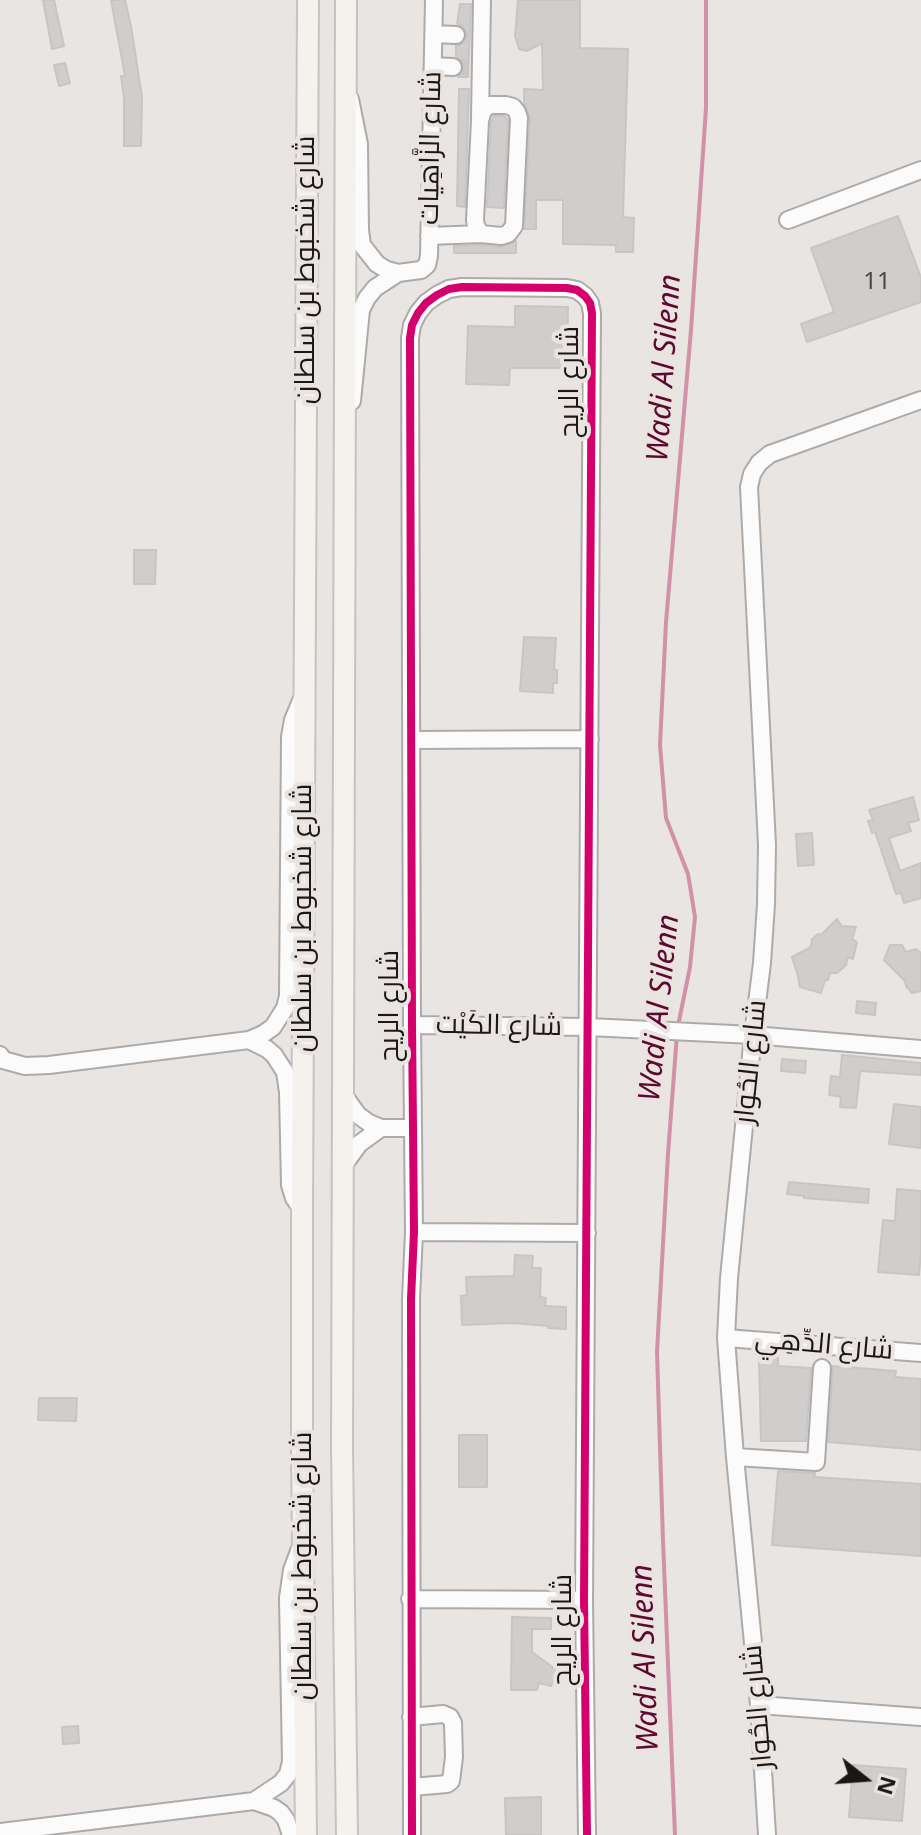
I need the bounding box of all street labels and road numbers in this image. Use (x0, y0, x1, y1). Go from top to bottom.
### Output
street label: شارع الزَّاهِيات (413, 71, 449, 225)
street label: شارع شخبوط بن سلطان (289, 136, 323, 404)
street label: شارع الريح (553, 326, 587, 438)
street label: شارع شخبوط بن سلطان (286, 784, 320, 1052)
street label: شارع الريح (373, 950, 407, 1062)
street label: شارع الحُوار (728, 998, 774, 1126)
street label: شارع الكَيْت (436, 1008, 562, 1044)
street label: شارع الدِّهِي (753, 1322, 895, 1368)
street label: شارع شخبوط بن سلطان (286, 1432, 320, 1700)
street label: شارع الريح (546, 1574, 580, 1686)
street label: شارع الحُوار (736, 1643, 780, 1771)

